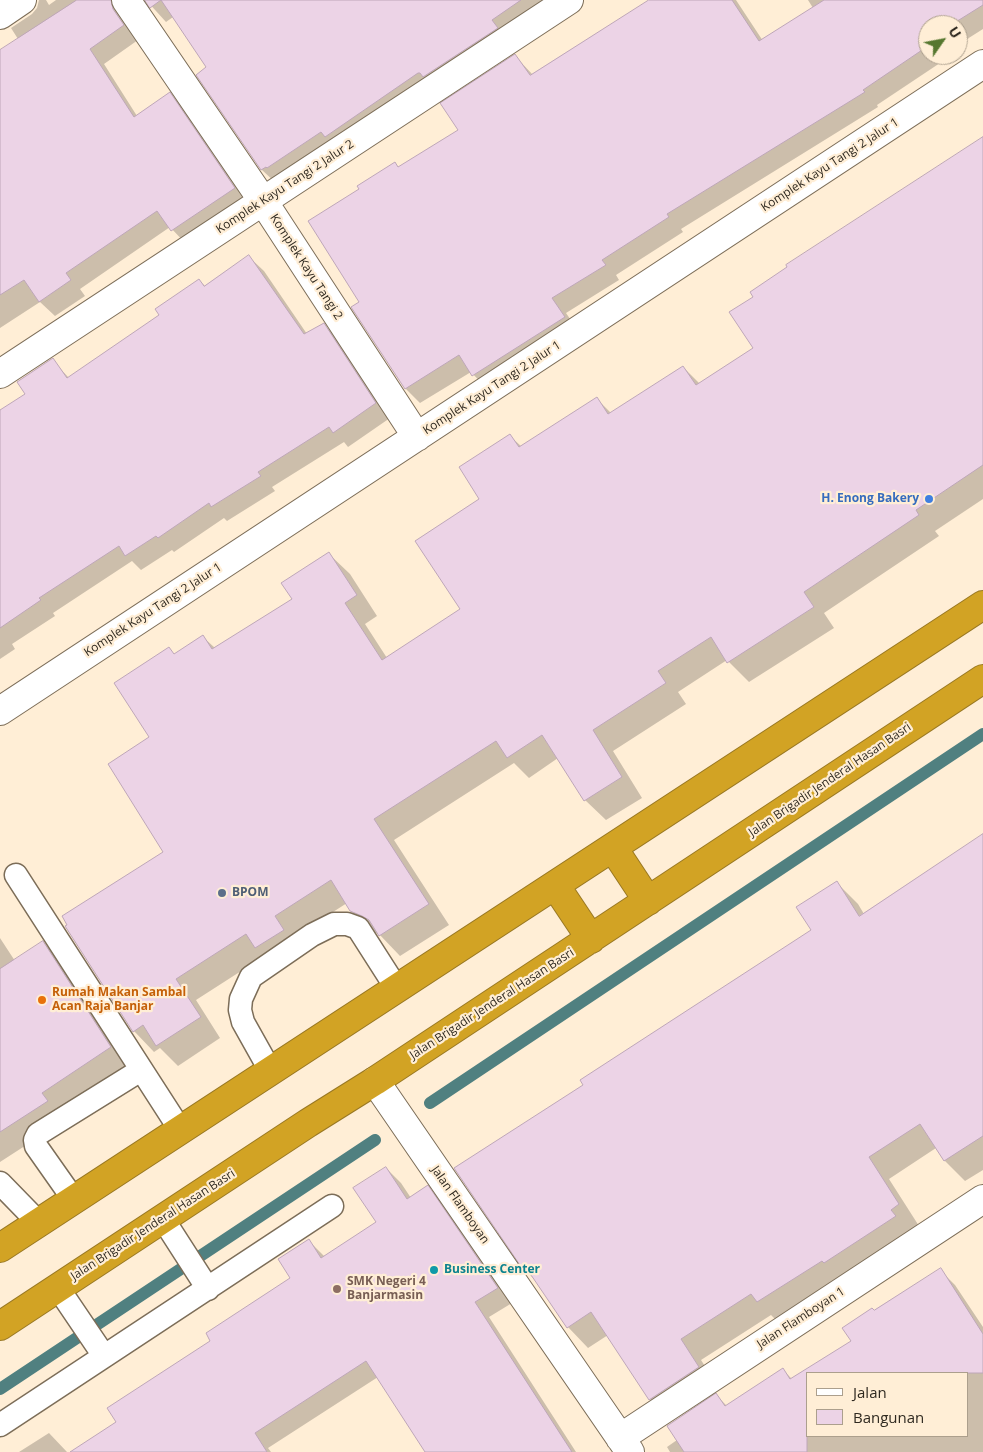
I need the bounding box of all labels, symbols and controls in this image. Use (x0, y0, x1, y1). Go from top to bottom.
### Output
north arrow (918, 15, 968, 65)
text: U (944, 22, 966, 42)
street label: Komplek Kayu Tangi 2 Jalur 1 (759, 115, 901, 215)
street label: Komplek Kayu Tangi 2 Jalur 2 (214, 137, 356, 237)
street label: Komplek Kayu Tangi 2 (267, 212, 345, 322)
street label: Komplek Kayu Tangi 2 Jalur 1 (421, 338, 563, 438)
place label: H. Enong Bakery (821, 492, 919, 506)
marker: H. Enong Bakery (923, 493, 935, 505)
street label: Komplek Kayu Tangi 2 Jalur 1 (82, 560, 224, 660)
street label: Jalan Brigadir Jenderal Hasan Basri (746, 720, 914, 840)
place label: BPOM (232, 886, 268, 900)
marker: BPOM (216, 887, 228, 899)
street label: Jalan Brigadir Jenderal Hasan Basri (407, 945, 577, 1063)
place label: Rumah Makan Sambal Acan Raja Banjar (52, 986, 186, 1014)
marker: Rumah Makan Sambal Acan Raja Banjar (36, 994, 48, 1006)
street label: Jalan Flamboyan (428, 1163, 492, 1247)
street label: Jalan Brigadir Jenderal Hasan Basri (68, 1166, 238, 1284)
place label: Business Center (444, 1263, 540, 1277)
marker: Business Center (428, 1264, 440, 1276)
place label: SMK Negeri 4 Banjarmasin (347, 1275, 426, 1303)
marker: SMK Negeri 4 Banjarmasin (331, 1283, 343, 1295)
street label: Jalan Flamboyan 1 (754, 1284, 848, 1352)
legend (806, 1372, 968, 1437)
text: Jalan (853, 1382, 887, 1402)
text: Bangunan (853, 1407, 924, 1427)

